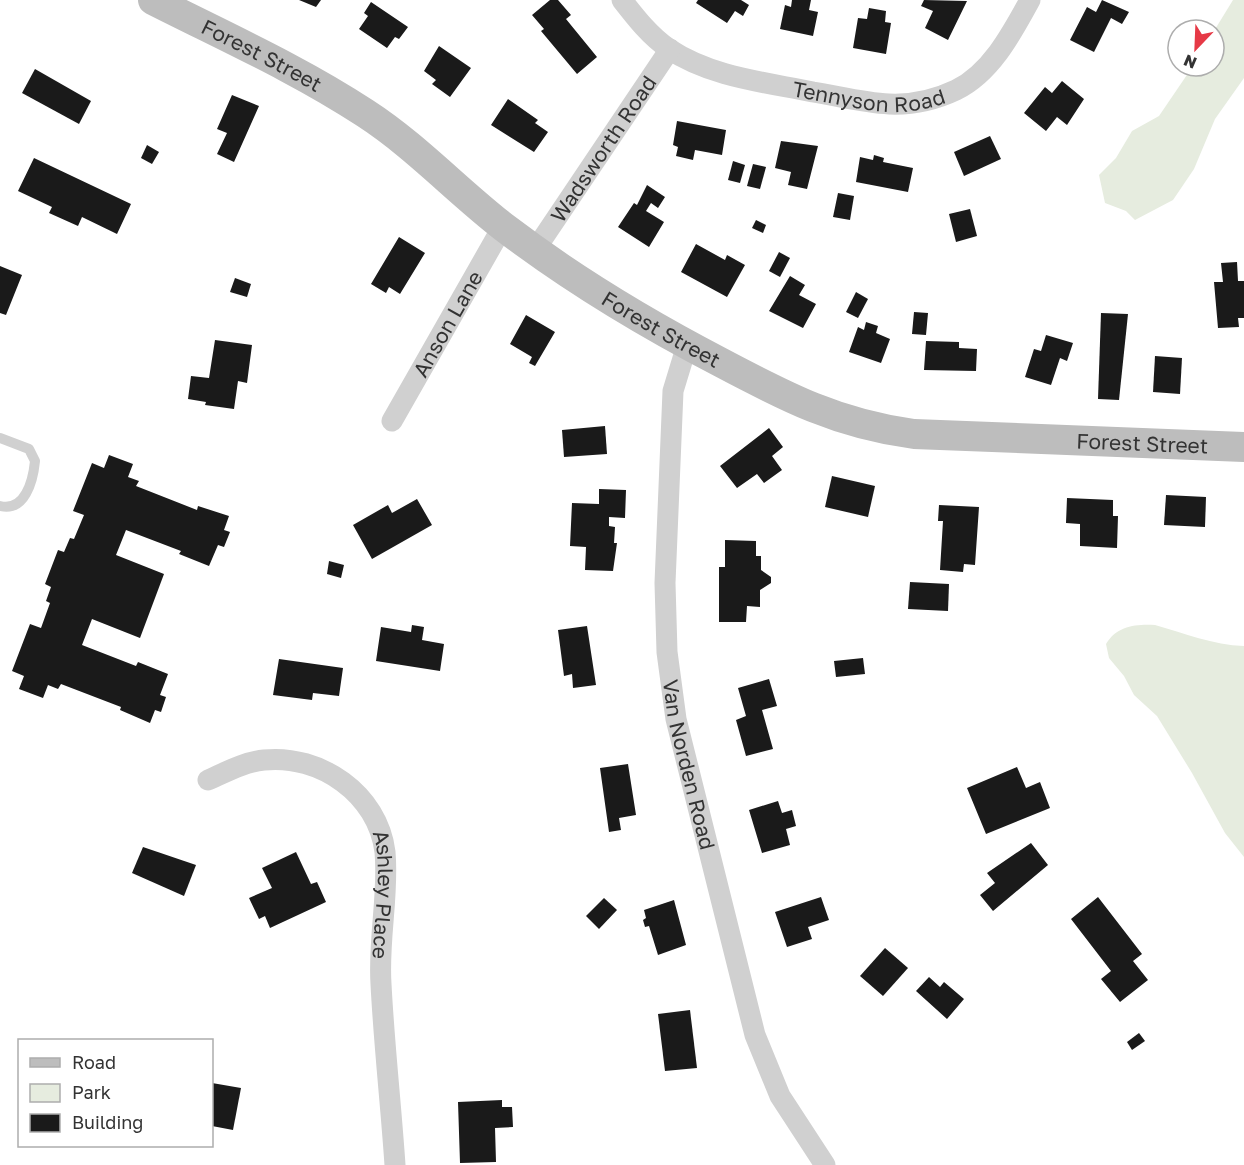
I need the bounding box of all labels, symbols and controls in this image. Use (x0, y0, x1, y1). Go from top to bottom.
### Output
street label: Forest Street (197, 13, 327, 97)
north arrow (1166, 18, 1226, 78)
text: N (1181, 50, 1200, 73)
street label: Wadsworth Road (544, 70, 662, 227)
street label: Tennyson Road (791, 75, 948, 117)
street label: Anson Lane (407, 266, 488, 381)
street label: Forest Street (597, 285, 725, 373)
street label: Forest Street (1076, 427, 1209, 459)
street label: Van Norden Road (658, 678, 721, 852)
street label: Ashley Place (368, 827, 399, 960)
legend (18, 1039, 213, 1147)
text: Road (72, 1051, 116, 1073)
text: Park (72, 1081, 111, 1103)
text: Building (72, 1111, 143, 1133)

